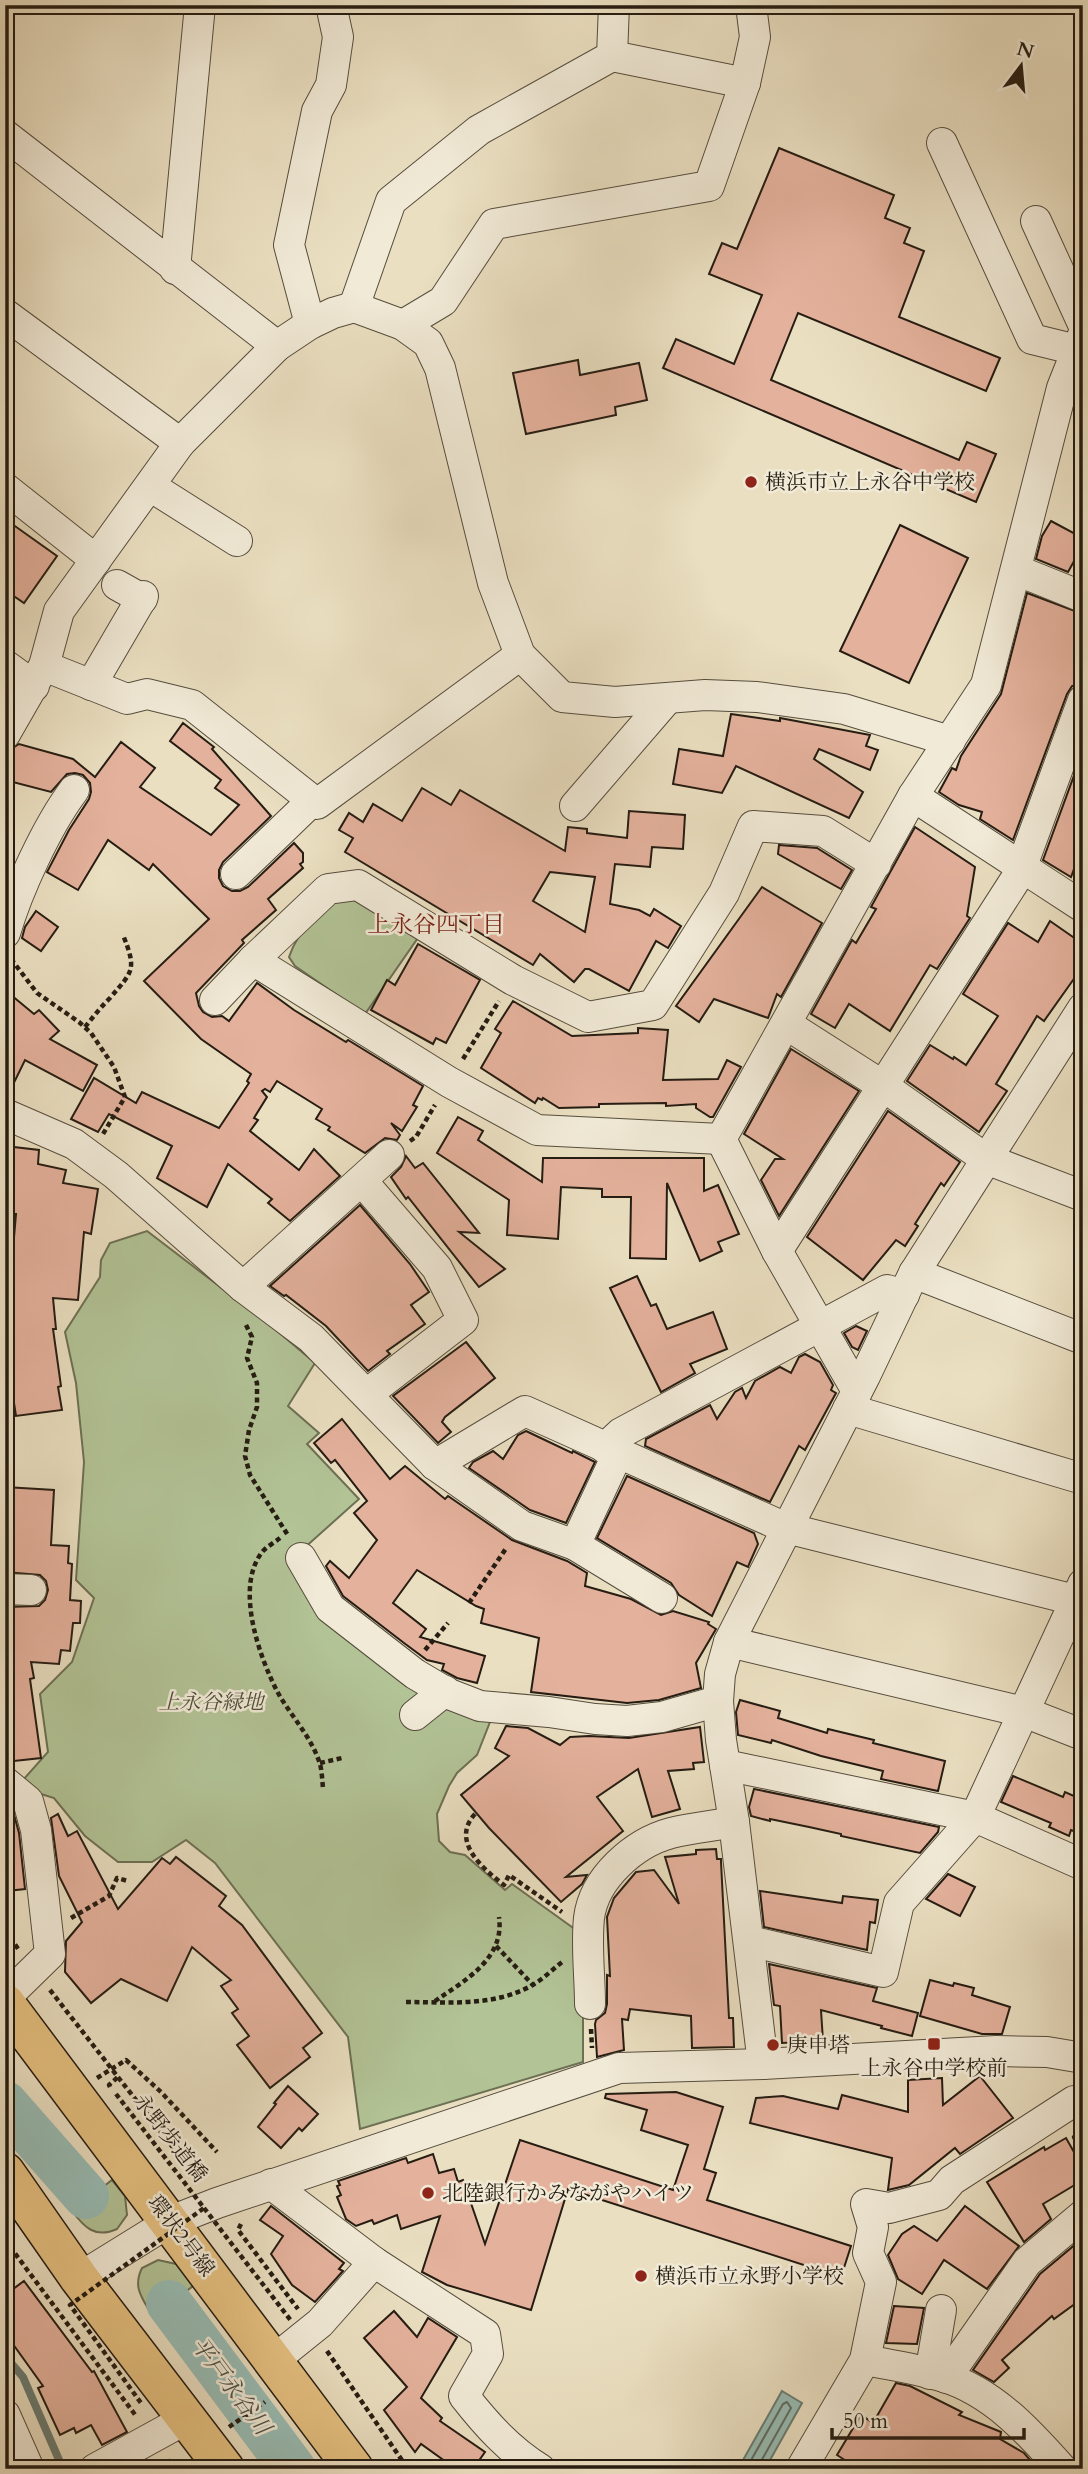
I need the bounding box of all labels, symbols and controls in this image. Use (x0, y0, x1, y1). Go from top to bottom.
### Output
north arrow (986, 32, 1056, 102)
text: N (1014, 36, 1037, 66)
place label: 横浜市立上永谷中学校 (765, 468, 975, 497)
marker: 横浜市立上永谷中学校 (743, 474, 759, 490)
district label: 上永谷四丁目 (367, 909, 505, 940)
park label: 上永谷緑地 (159, 1688, 265, 1717)
place label: 庚申塔 (787, 2031, 850, 2060)
marker: 上永谷中学校前 (926, 2036, 942, 2052)
marker: 庚申塔 (765, 2037, 781, 2053)
place label: 上永谷中学校前 (861, 2054, 1008, 2083)
street label: 永野歩道橋 (126, 2088, 214, 2188)
place label: 北陸銀行かみながやハイツ (442, 2179, 694, 2208)
marker: 北陸銀行かみながやハイツ (420, 2185, 436, 2201)
street label: 環状2号線 (141, 2189, 221, 2283)
place label: 横浜市立永野小学校 (655, 2262, 844, 2291)
marker: 横浜市立永野小学校 (633, 2268, 649, 2284)
water label: 平戸永谷川 (184, 2331, 280, 2444)
scale bar (832, 2397, 1025, 2441)
text: 50 m (843, 2407, 888, 2436)

